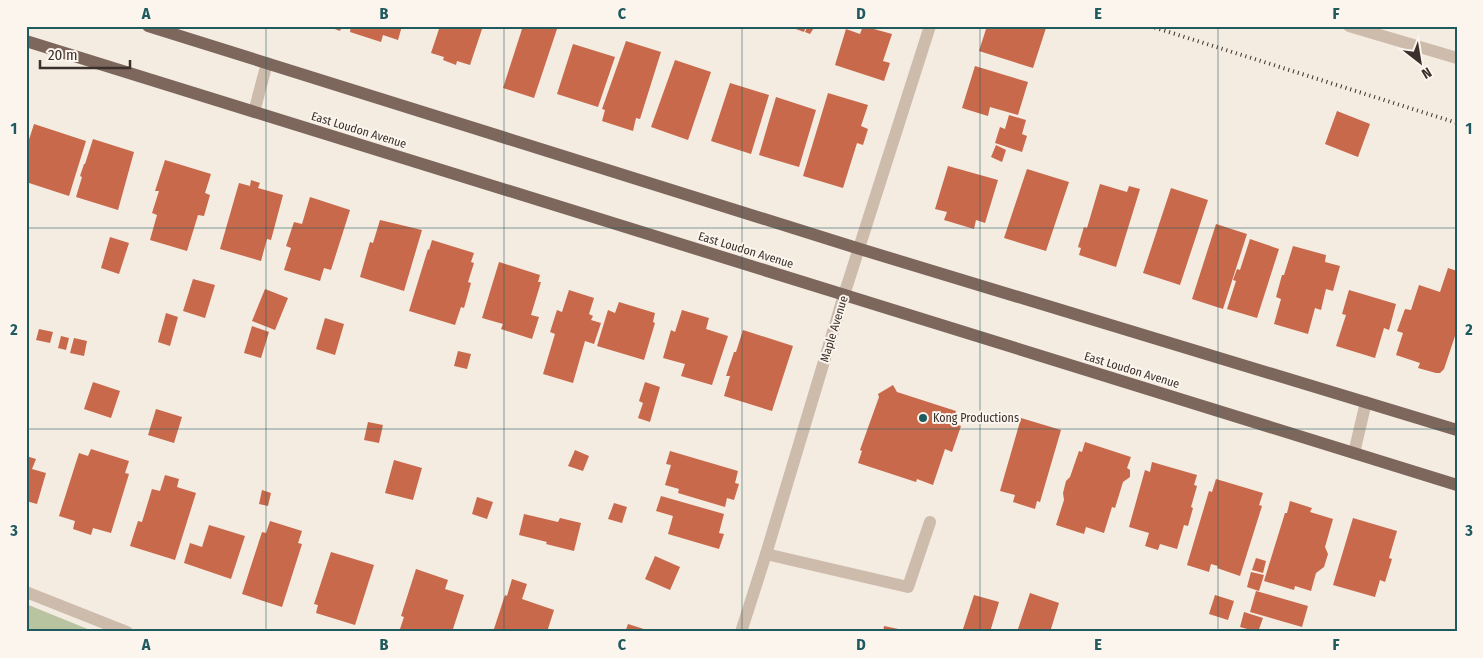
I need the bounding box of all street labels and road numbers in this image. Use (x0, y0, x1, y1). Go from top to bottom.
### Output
street label: East Loudon Avenue (310, 109, 408, 151)
street label: East Loudon Avenue (697, 229, 795, 271)
street label: Maple Avenue (817, 294, 851, 364)
street label: East Loudon Avenue (1083, 349, 1181, 391)

